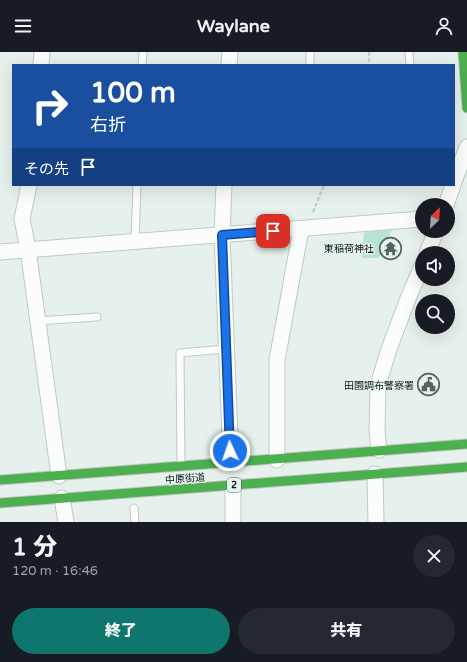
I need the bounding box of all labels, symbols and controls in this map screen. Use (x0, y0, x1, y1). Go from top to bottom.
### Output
icon: menu (12, 15, 34, 37)
text: Waylane (197, 15, 270, 37)
icon: person (433, 15, 455, 37)
text: 100 m (90, 76, 176, 110)
icon: right (24, 80, 76, 132)
text: 右折 (90, 114, 126, 136)
icon: arrive (77, 156, 99, 178)
text: その先 (24, 160, 69, 178)
north arrow (415, 198, 455, 238)
map controls (415, 198, 455, 334)
pin (256, 214, 290, 248)
icon: arrive (262, 220, 284, 242)
temple icon: 東稲荷神社 (377, 235, 403, 261)
place label: 東稲荷神社 (324, 243, 374, 255)
button: sound (415, 246, 455, 286)
button: search (415, 294, 455, 334)
public building icon: 田園調布警察署 (416, 372, 442, 398)
place label: 田園調布警察署 (344, 380, 414, 392)
position arrow (209, 430, 251, 472)
street label: 中原街道 (165, 472, 205, 486)
road number: 2 (227, 478, 241, 492)
text: 1 分 (12, 533, 57, 562)
button: close (413, 535, 455, 577)
text: 120 m · 16:46 (12, 563, 98, 579)
button: 終了 (12, 608, 230, 654)
button: 共有 (238, 608, 455, 654)

